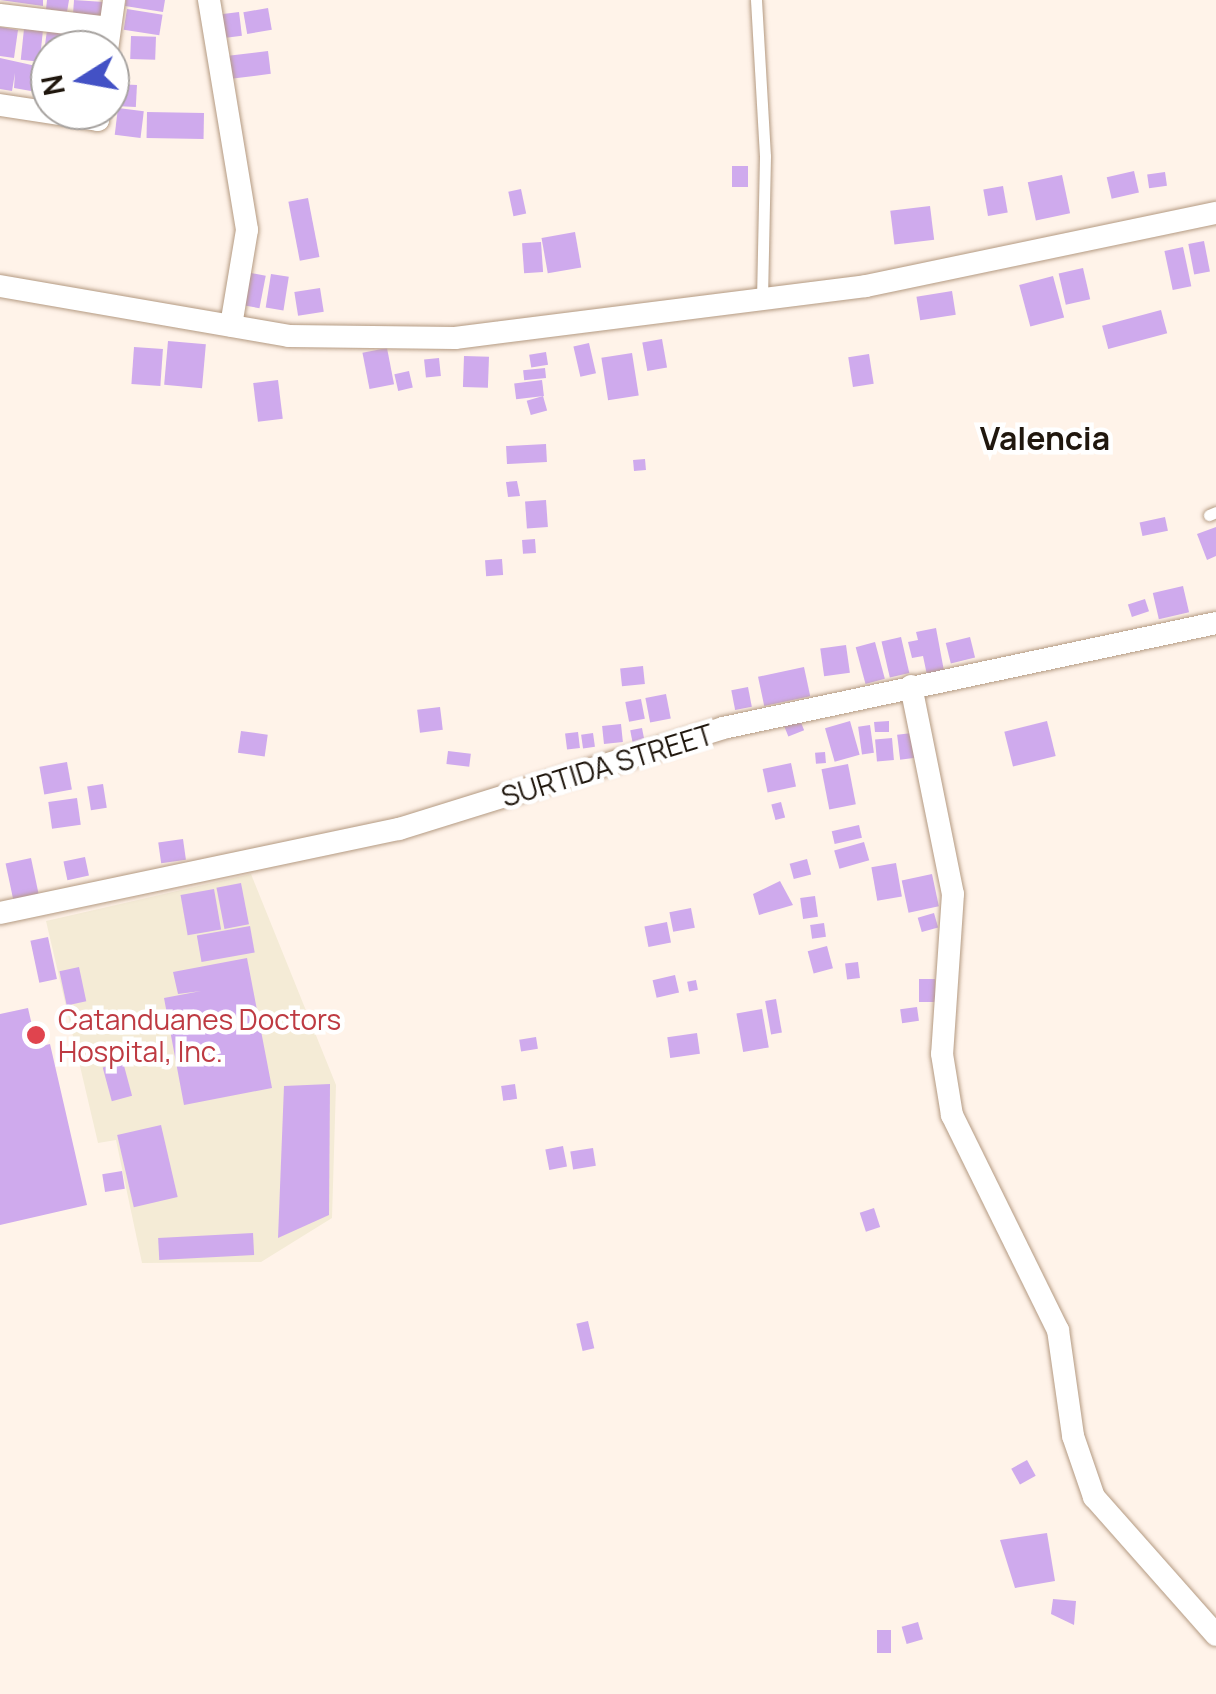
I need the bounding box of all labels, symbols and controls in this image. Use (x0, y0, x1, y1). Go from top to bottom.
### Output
north arrow (30, 30, 130, 130)
text: N (32, 72, 73, 99)
district label: Valencia (980, 419, 1110, 457)
street label: SURTIDA STREET (497, 717, 717, 813)
place label: Catanduanes Doctors Hospital, Inc. (58, 1002, 341, 1068)
marker: Catanduanes Doctors Hospital, Inc. (23, 1022, 49, 1048)

